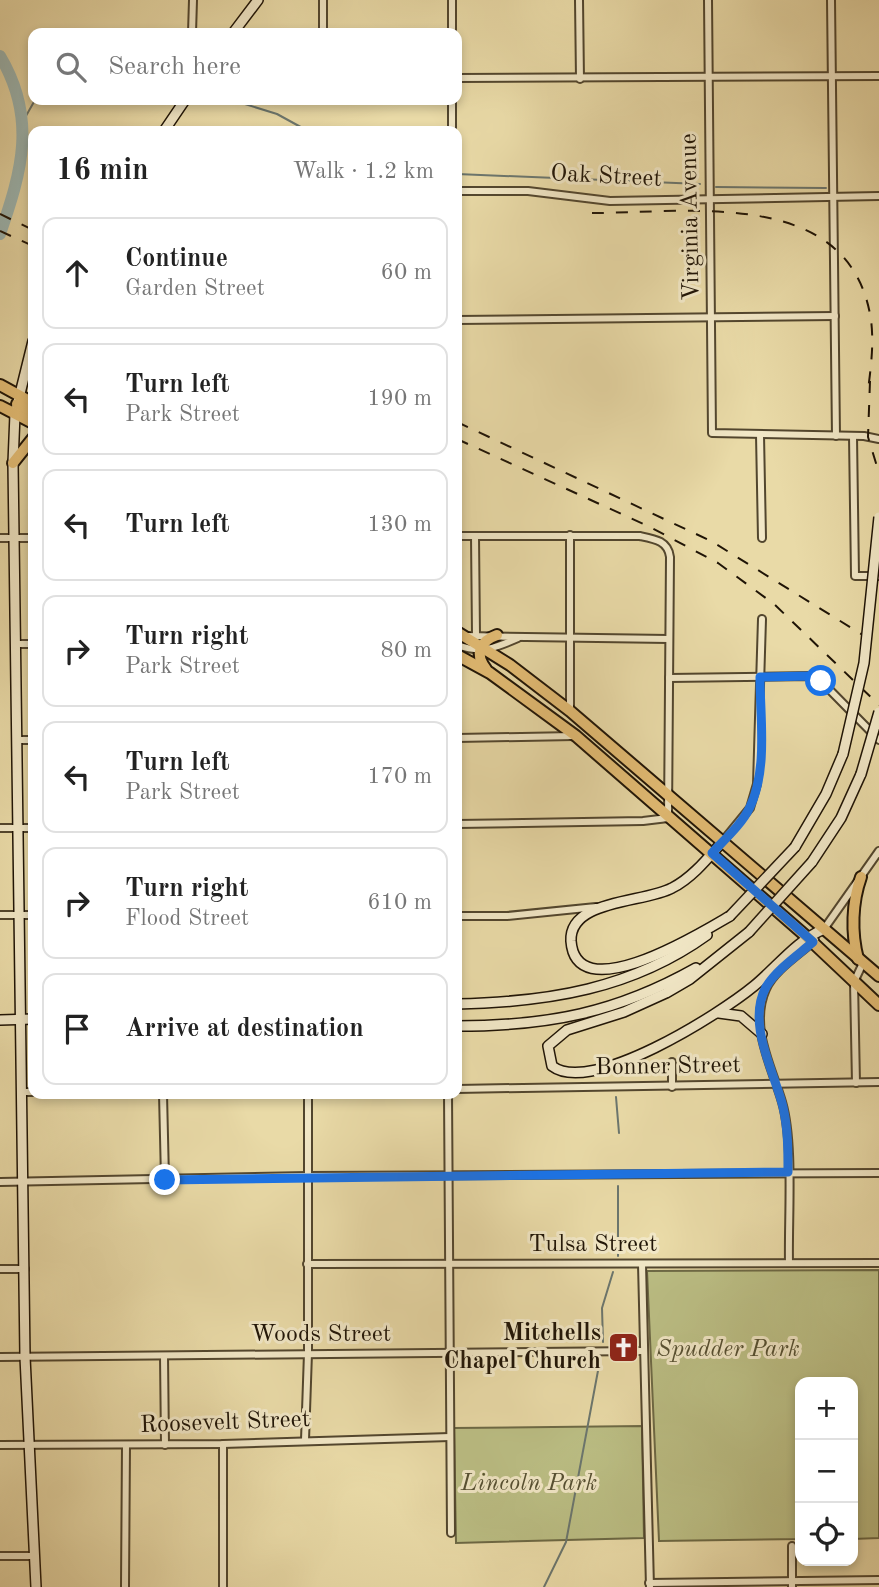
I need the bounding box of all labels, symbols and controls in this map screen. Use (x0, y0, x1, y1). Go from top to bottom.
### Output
search box (28, 28, 462, 105)
icon: search (52, 48, 90, 86)
text: Search here (108, 54, 241, 80)
street label: Virginia Avenue (678, 133, 704, 301)
text: 16 min (56, 156, 149, 186)
text: Walk · 1.2 km (293, 160, 434, 183)
street label: Oak Street (550, 162, 662, 192)
text: Continue (125, 246, 228, 272)
icon: ahead (58, 254, 96, 292)
text: 60 m (381, 261, 432, 284)
text: Garden Street (125, 277, 265, 300)
text: Turn left (125, 372, 230, 398)
icon: left (58, 380, 96, 418)
text: 190 m (367, 387, 432, 410)
text: Park Street (125, 403, 240, 426)
icon: left (58, 506, 96, 544)
text: Turn left (125, 512, 230, 538)
text: 130 m (367, 513, 432, 536)
text: Turn right (125, 624, 248, 650)
icon: right (58, 632, 96, 670)
text: 80 m (381, 639, 432, 662)
text: Park Street (125, 655, 240, 678)
route start (805, 665, 836, 696)
text: Turn left (125, 750, 230, 776)
icon: left (58, 758, 96, 796)
text: 170 m (367, 765, 432, 788)
text: Park Street (125, 781, 240, 804)
text: Turn right (125, 876, 248, 902)
icon: right (58, 884, 96, 922)
text: 610 m (367, 891, 432, 914)
text: Flood Street (125, 907, 249, 930)
icon: arrive (58, 1010, 96, 1048)
text: Arrive at destination (125, 1016, 364, 1042)
street label: Bonner Street (595, 1054, 741, 1080)
route end (149, 1164, 180, 1195)
street label: Tulsa Street (528, 1233, 658, 1257)
place label: Mitchells Chapel Church (443, 1322, 601, 1374)
street label: Woods Street (251, 1323, 391, 1347)
church icon: Mitchells Chapel Church (607, 1331, 641, 1365)
park label: Spudder Park (656, 1338, 800, 1362)
map controls (795, 1377, 858, 1566)
button: + (795, 1377, 858, 1440)
street label: Roosevelt Street (140, 1408, 310, 1438)
button: − (795, 1440, 858, 1503)
park label: Lincoln Park (460, 1472, 597, 1496)
button: locate (795, 1503, 858, 1566)

